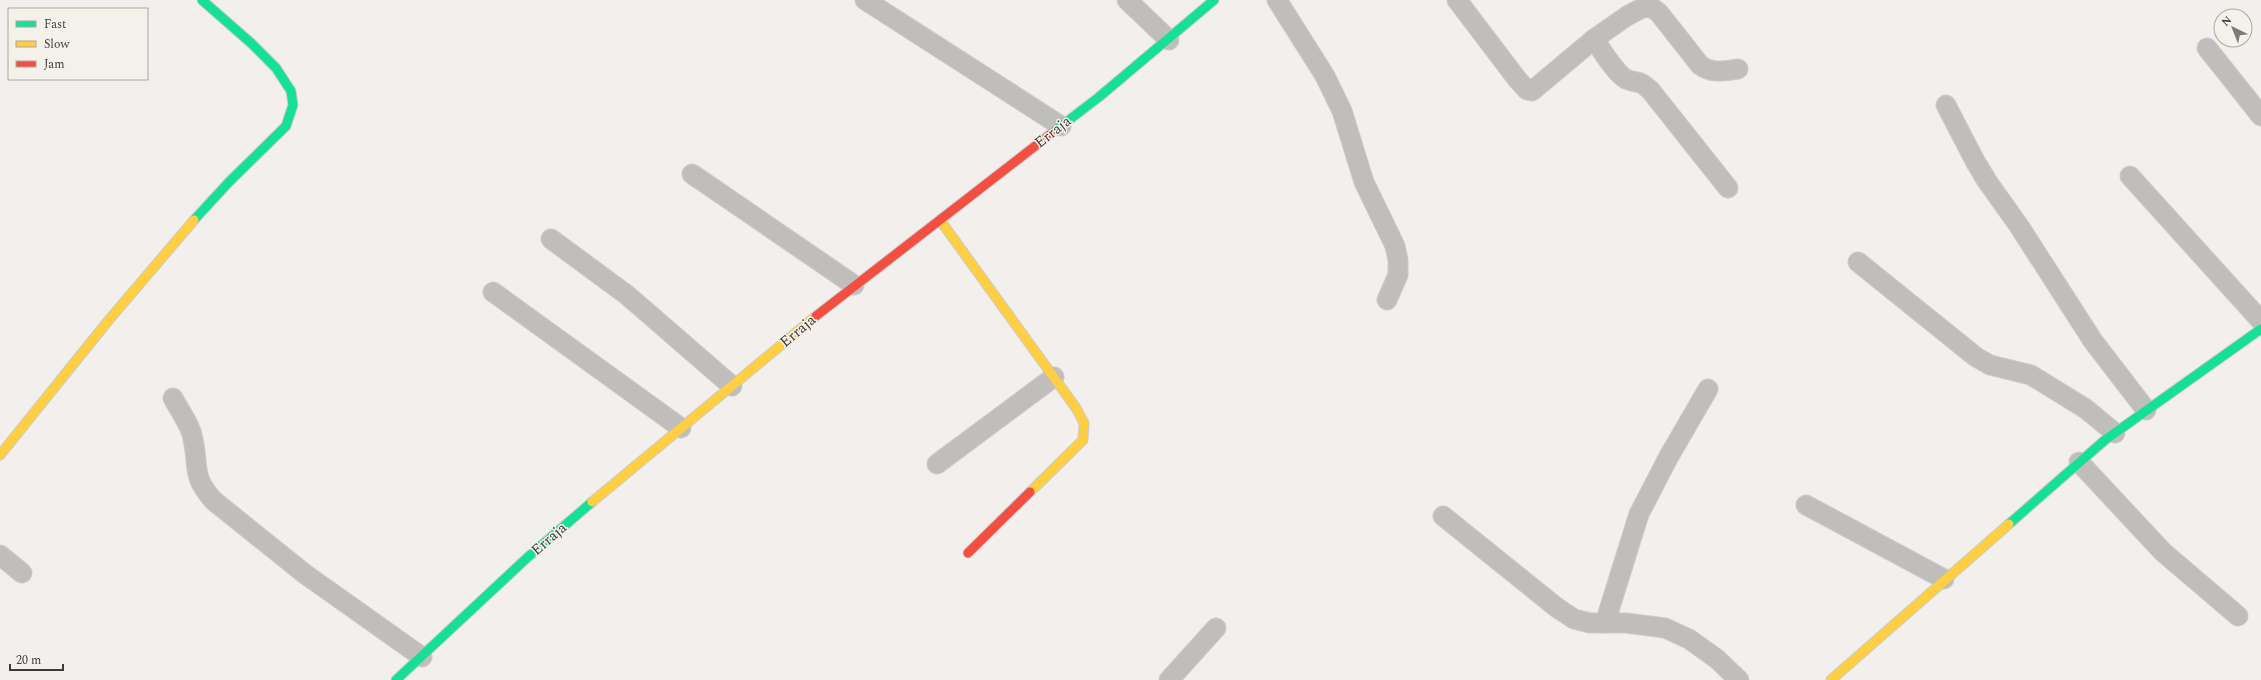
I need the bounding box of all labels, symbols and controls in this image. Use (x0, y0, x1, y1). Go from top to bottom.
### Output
legend (8, 8, 148, 80)
north arrow (2213, 8, 2253, 48)
text: N (2217, 12, 2236, 30)
text: Fast (44, 15, 66, 34)
text: Slow (44, 35, 70, 54)
text: Jam (44, 55, 65, 74)
street label: Erraja (1030, 110, 1077, 154)
street label: Erraja (775, 309, 822, 353)
street label: Erraja (526, 516, 573, 561)
scale bar (10, 646, 63, 672)
text: 20 m (16, 651, 41, 670)

